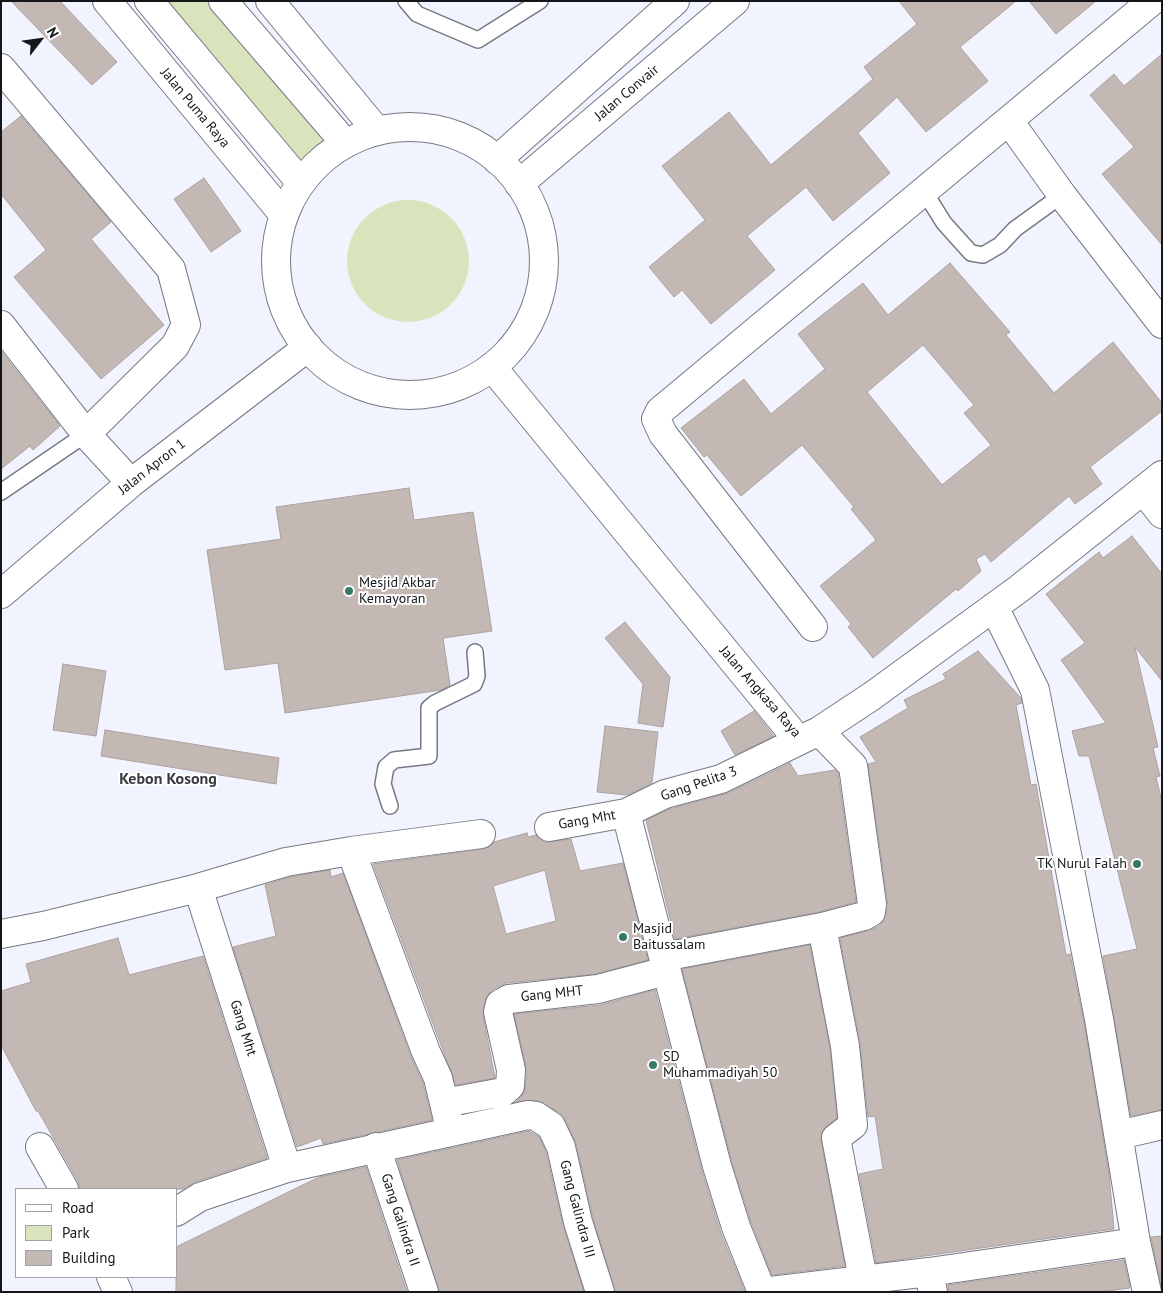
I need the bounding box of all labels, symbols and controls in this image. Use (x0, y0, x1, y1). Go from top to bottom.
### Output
north arrow (15, 15, 65, 65)
text: N (43, 24, 63, 41)
street label: Jalan Convair (592, 61, 662, 125)
street label: Jalan Puma Raya (157, 65, 233, 151)
street label: Jalan Apron 1 (115, 436, 189, 498)
place label: Mesjid Akbar Kemayoran (359, 575, 436, 608)
marker: Mesjid Akbar Kemayoran (343, 585, 355, 597)
street label: Jalan Angkasa Raya (716, 643, 804, 741)
street label: Gang Pelita 3 (659, 763, 739, 805)
district label: Kebon Kosong (119, 769, 217, 789)
street label: Gang Mht (557, 807, 617, 833)
place label: TK Nurul Falah (1037, 856, 1127, 872)
marker: TK Nurul Falah (1131, 858, 1143, 870)
place label: Masjid Baitussalam (633, 921, 705, 954)
marker: Masjid Baitussalam (617, 931, 629, 943)
street label: Gang MHT (520, 982, 584, 1006)
street label: Gang Mht (226, 998, 260, 1058)
place label: SD Muhammadiyah 50 (663, 1049, 777, 1082)
marker: SD Muhammadiyah 50 (647, 1059, 659, 1071)
street label: Gang Galindra III (556, 1158, 598, 1260)
street label: Gang Galindra II (377, 1171, 423, 1269)
legend (15, 1188, 178, 1278)
text: Road (62, 1198, 94, 1217)
text: Park (62, 1223, 90, 1242)
text: Building (62, 1248, 116, 1267)

